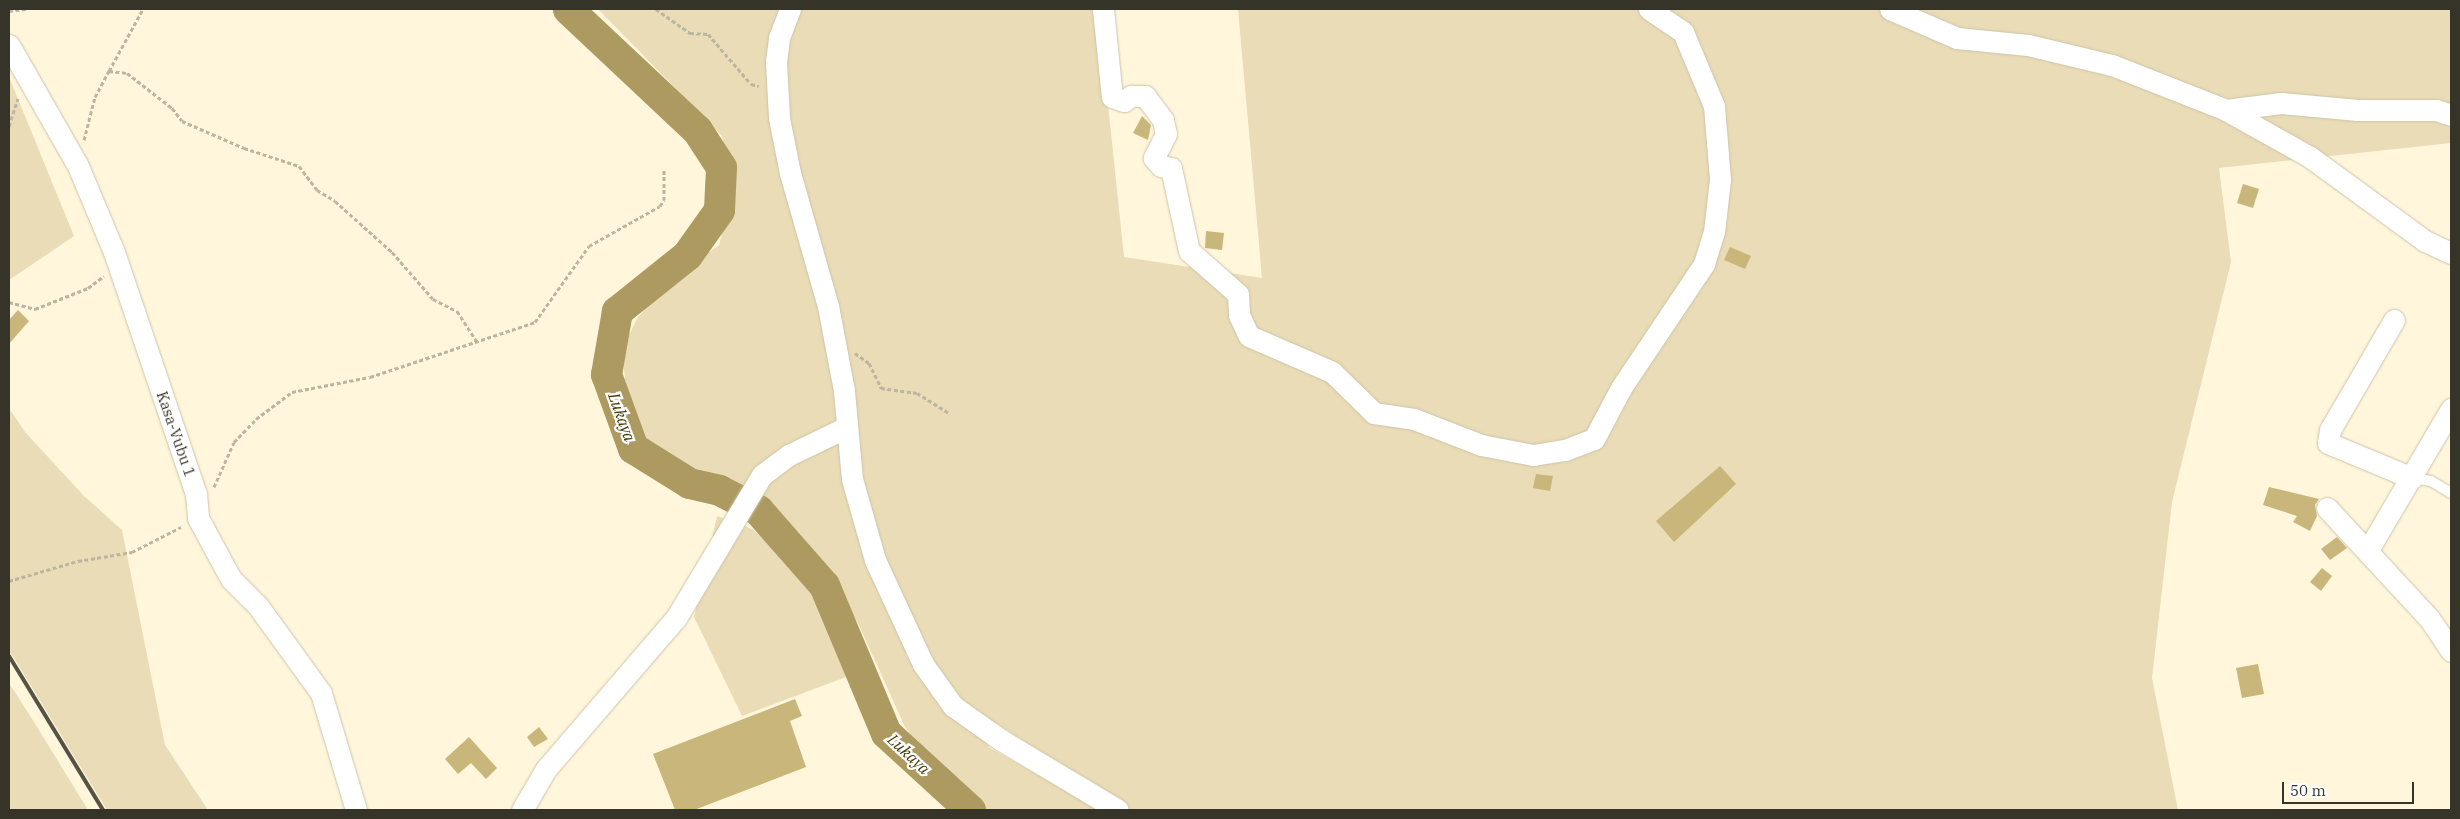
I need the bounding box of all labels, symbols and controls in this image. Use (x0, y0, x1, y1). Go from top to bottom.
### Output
street label: Kasa-Vubu 1 (153, 389, 199, 479)
water label: Lukaya (604, 390, 640, 444)
water label: Lukaya (884, 730, 934, 778)
scale bar (2285, 772, 2418, 804)
text: 50 m (2290, 781, 2326, 800)

